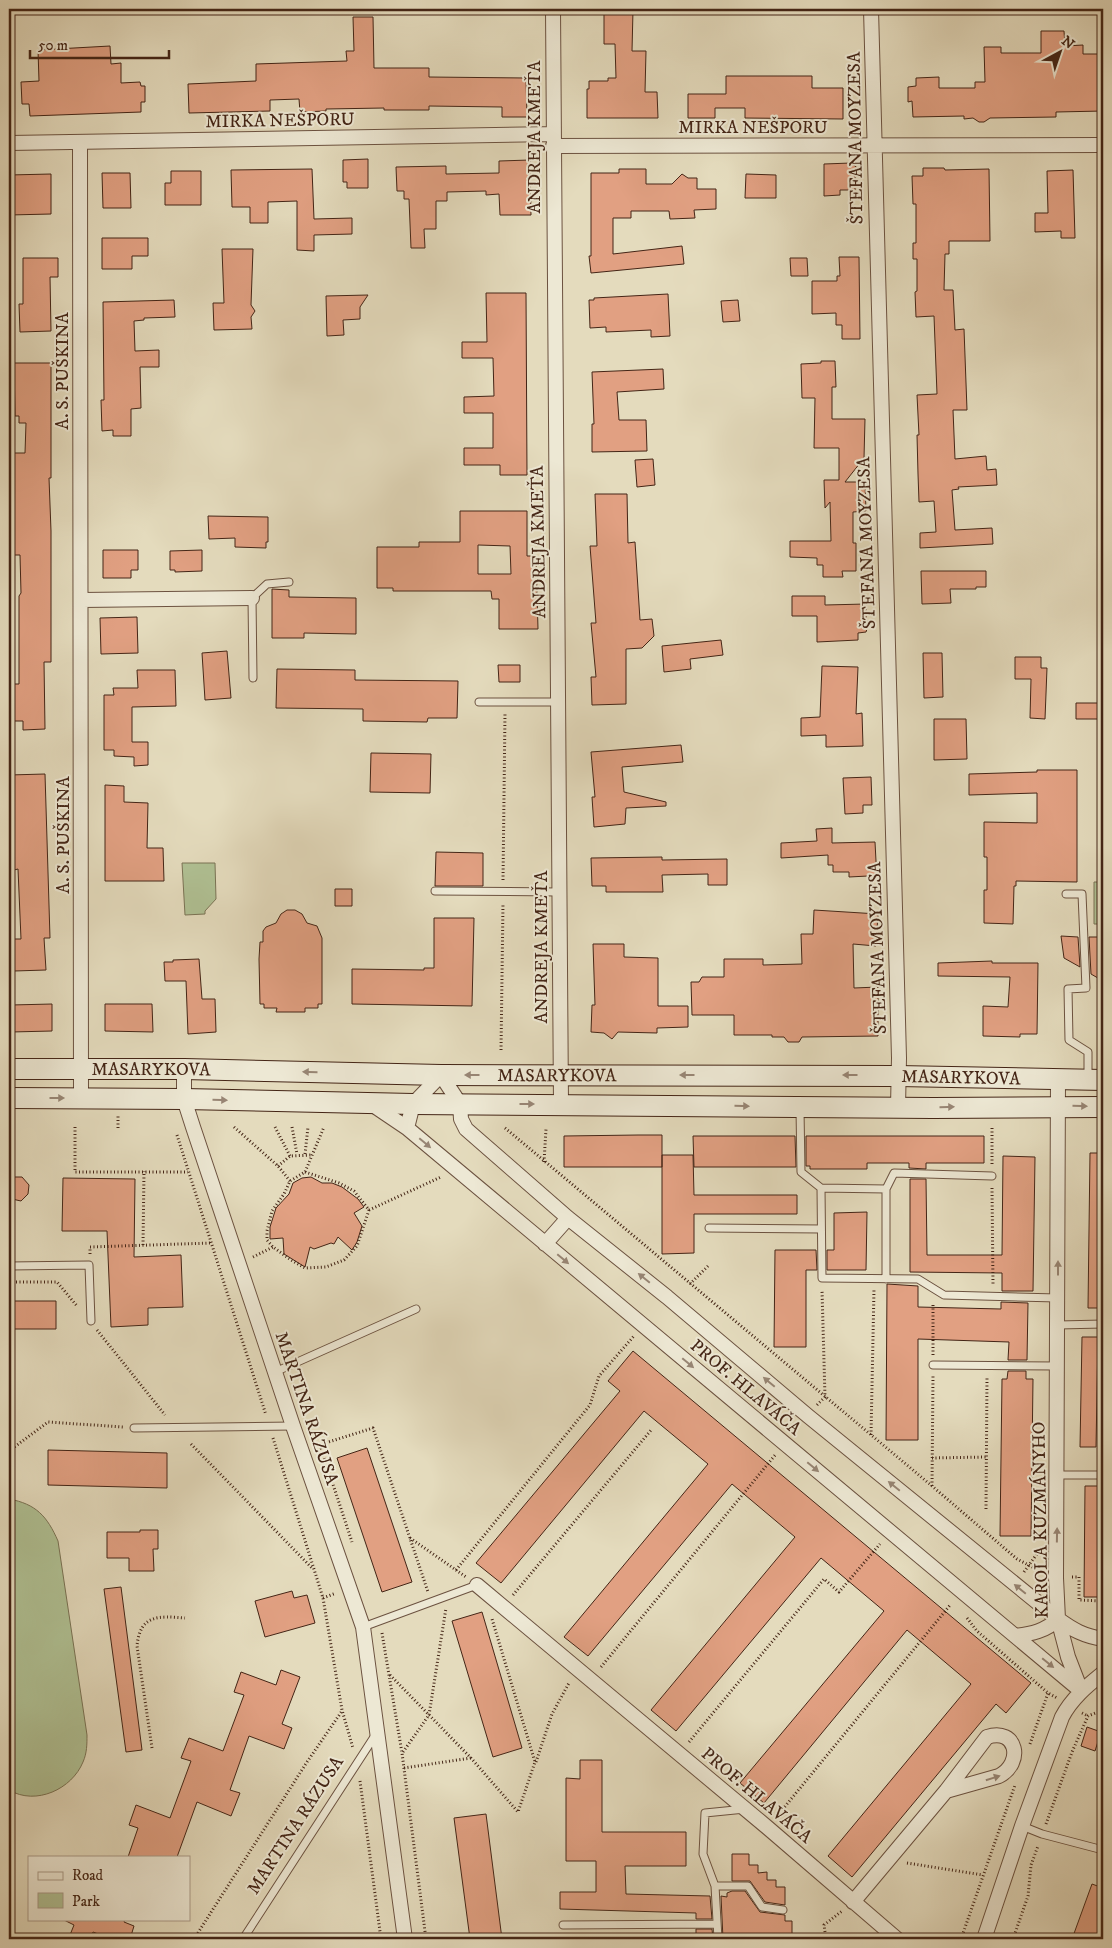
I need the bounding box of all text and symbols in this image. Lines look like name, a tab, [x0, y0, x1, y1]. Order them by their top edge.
scale bar	[30, 28, 169, 60]
north arrow	[1034, 28, 1084, 78]
text: N	[1058, 32, 1078, 54]
text: 50 m	[38, 36, 68, 55]
street label: ŠTEFANA MOYZESA	[842, 51, 869, 225]
street label: ANDREJA KMEŤA	[523, 60, 546, 213]
street label: MIRKA NEŠPORU	[205, 108, 355, 133]
street label: MIRKA NEŠPORU	[678, 116, 828, 139]
street label: A. S. PUŠKINA	[51, 312, 74, 430]
street label: ŠTEFANA MOYZESA	[852, 456, 881, 630]
street label: ANDREJA KMEŤA	[526, 465, 551, 619]
street label: A. S. PUŠKINA	[52, 776, 75, 894]
street label: ŠTEFANA MOYZESA	[863, 861, 892, 1035]
street label: ANDREJA KMEŤA	[530, 870, 553, 1023]
street label: MASARYKOVA	[91, 1059, 211, 1082]
street label: MASARYKOVA	[497, 1065, 617, 1087]
street label: MASARYKOVA	[901, 1066, 1021, 1090]
one-way arrow	[301, 1068, 317, 1076]
one-way arrow	[464, 1071, 480, 1079]
one-way arrow	[679, 1071, 695, 1079]
one-way arrow	[841, 1071, 857, 1079]
one-way arrow	[50, 1094, 66, 1102]
one-way arrow	[212, 1096, 228, 1104]
one-way arrow	[519, 1100, 535, 1108]
one-way arrow	[734, 1102, 750, 1110]
one-way arrow	[939, 1103, 955, 1111]
one-way arrow	[1073, 1103, 1089, 1111]
one-way arrow	[418, 1138, 431, 1149]
one-way arrow	[557, 1253, 569, 1264]
one-way arrow	[1054, 1259, 1062, 1275]
one-way arrow	[638, 1273, 651, 1284]
street label: MARTINA RÁZUSA	[270, 1329, 344, 1488]
street label: PROF. HLAVÁČA	[685, 1334, 806, 1441]
one-way arrow	[681, 1358, 694, 1369]
one-way arrow	[762, 1377, 775, 1388]
street label: KAROLA KUZMÁNYHO	[1027, 1421, 1054, 1619]
one-way arrow	[806, 1461, 819, 1472]
one-way arrow	[888, 1480, 901, 1491]
one-way arrow	[1053, 1527, 1061, 1543]
one-way arrow	[1014, 1583, 1027, 1594]
one-way arrow	[1042, 1658, 1055, 1669]
street label: PROF. HLAVÁČA	[696, 1742, 817, 1849]
street label: MARTINA RÁZUSA	[242, 1751, 349, 1899]
one-way arrow	[985, 1773, 1000, 1781]
legend	[28, 1856, 190, 1920]
text: Road	[72, 1866, 104, 1885]
text: Park	[72, 1892, 101, 1911]

